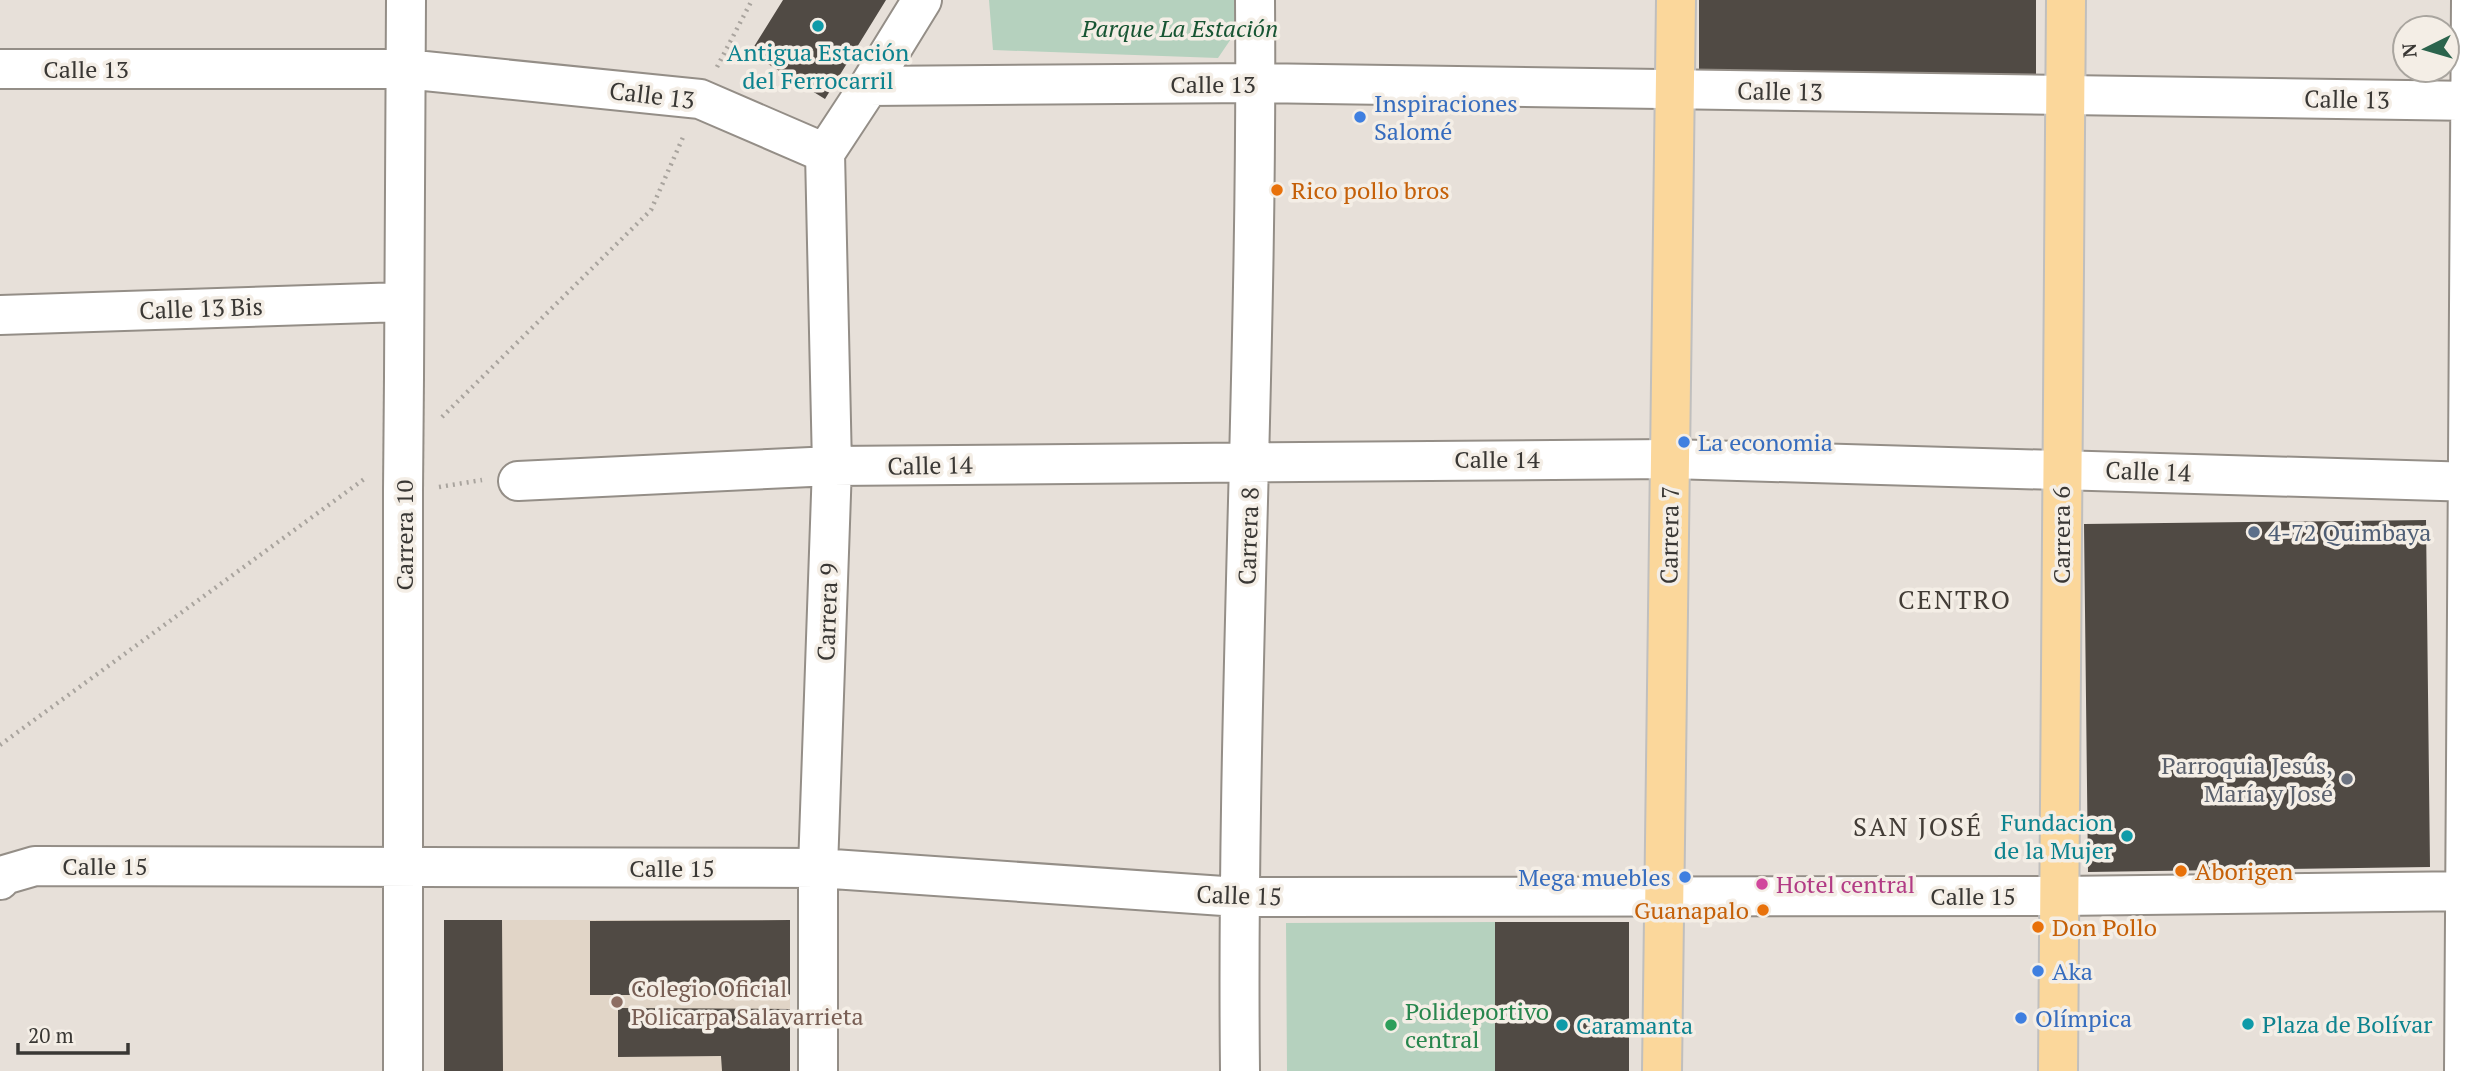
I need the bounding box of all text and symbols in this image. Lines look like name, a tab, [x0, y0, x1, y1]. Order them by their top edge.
park label: Parque La Estación	[1081, 12, 1278, 44]
north arrow	[2391, 14, 2461, 84]
marker: Antigua Estación del Ferrocarril	[810, 18, 826, 34]
place label: Antigua Estación del Ferrocarril	[727, 36, 909, 96]
text: N	[2395, 42, 2422, 59]
street label: Calle 13	[43, 53, 129, 85]
street label: Calle 13	[1170, 68, 1256, 100]
street label: Calle 13	[608, 74, 696, 116]
street label: Calle 13	[1737, 74, 1823, 108]
street label: Calle 13	[2304, 82, 2390, 116]
place label: Inspiraciones Salomé	[1374, 87, 1518, 147]
marker: Inspiraciones Salomé	[1352, 109, 1368, 125]
place label: Rico pollo bros	[1291, 174, 1450, 206]
marker: Rico pollo bros	[1269, 182, 1285, 198]
street label: Calle 13 Bis	[139, 290, 263, 326]
place label: La economia	[1698, 426, 1833, 458]
marker: La economia	[1676, 434, 1692, 450]
street label: Calle 14	[1454, 443, 1540, 475]
street label: Calle 14	[887, 448, 973, 482]
street label: Calle 14	[2105, 454, 2191, 488]
street label: Carrera 10	[388, 480, 420, 590]
street label: Carrera 8	[1230, 486, 1266, 586]
street label: Carrera 7	[1652, 486, 1686, 584]
street label: Carrera 6	[2045, 486, 2077, 584]
place label: 4-72 Quimbaya	[2268, 516, 2431, 548]
marker: 4-72 Quimbaya	[2246, 524, 2262, 540]
street label: Carrera 9	[809, 562, 845, 662]
district label: CENTRO	[1898, 582, 2012, 616]
place label: Parroquia Jesús, María y José	[2161, 749, 2333, 809]
marker: Parroquia Jesús, María y José	[2339, 771, 2355, 787]
place label: Fundacion de la Mujer	[1994, 806, 2114, 866]
district label: SAN JOSÉ	[1853, 809, 1983, 843]
marker: Fundacion de la Mujer	[2119, 828, 2135, 844]
street label: Calle 15	[62, 850, 148, 882]
street label: Calle 15	[629, 852, 715, 884]
place label: Aborigen	[2195, 855, 2293, 887]
place label: Mega muebles	[1518, 861, 1671, 893]
marker: Aborigen	[2173, 863, 2189, 879]
place label: Hotel central	[1776, 868, 1915, 900]
marker: Mega muebles	[1677, 869, 1693, 885]
marker: Hotel central	[1754, 876, 1770, 892]
street label: Calle 15	[1196, 878, 1282, 912]
street label: Calle 15	[1930, 880, 2016, 912]
place label: Guanapalo	[1634, 894, 1749, 926]
marker: Guanapalo	[1755, 902, 1771, 918]
place label: Don Pollo	[2052, 911, 2157, 943]
marker: Don Pollo	[2030, 919, 2046, 935]
place label: Aka	[2052, 955, 2093, 987]
marker: Aka	[2030, 963, 2046, 979]
place label: Colegio Oficial Policarpa Salavarrieta	[631, 972, 864, 1032]
marker: Colegio Oficial Policarpa Salavarrieta	[609, 994, 625, 1010]
place label: Polideportivo central	[1405, 995, 1549, 1055]
place label: Olímpica	[2035, 1002, 2132, 1034]
place label: Plaza de Bolívar	[2262, 1008, 2433, 1040]
place label: Caramanta	[1576, 1009, 1693, 1041]
marker: Olímpica	[2013, 1010, 2029, 1026]
scale bar	[18, 1012, 128, 1056]
marker: Plaza de Bolívar	[2240, 1016, 2256, 1032]
marker: Polideportivo central	[1383, 1017, 1399, 1033]
marker: Caramanta	[1554, 1017, 1570, 1033]
text: 20 m	[28, 1021, 74, 1049]

